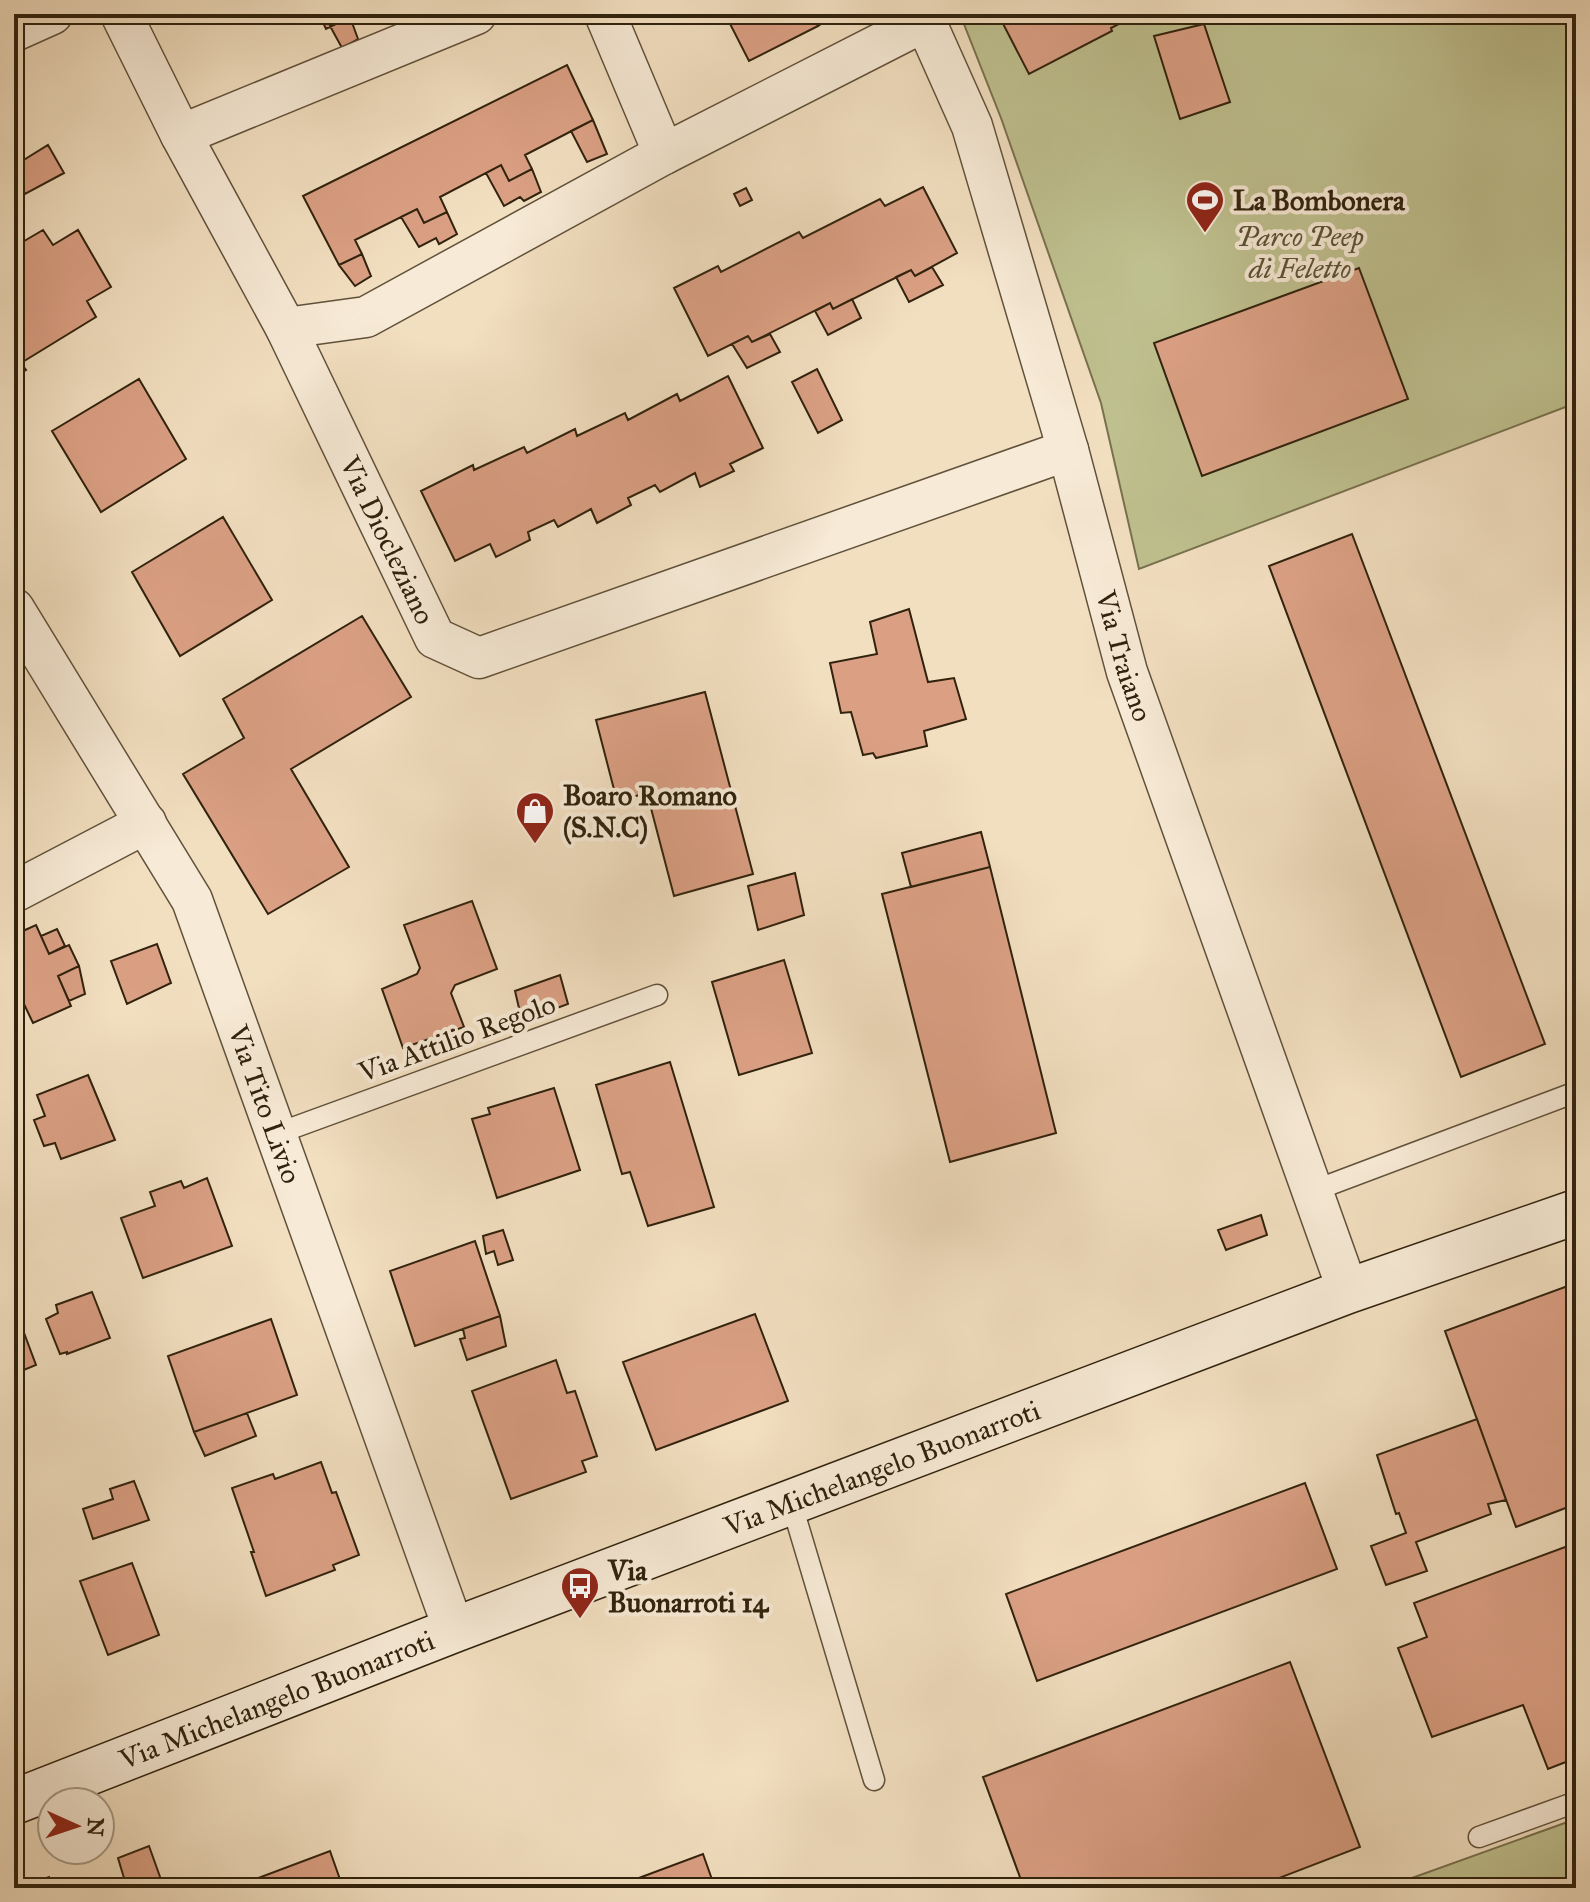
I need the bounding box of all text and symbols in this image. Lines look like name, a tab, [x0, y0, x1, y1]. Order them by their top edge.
sports icon: La Bombonera	[1184, 179, 1226, 234]
place label: La Bombonera	[1233, 183, 1406, 218]
park label: Parco Peep di Feletto	[1236, 219, 1364, 286]
street label: Via Diocleziano	[332, 450, 443, 630]
street label: Via Traiano	[1088, 586, 1161, 726]
place label: Boaro Romano (S.N.C)	[563, 778, 737, 845]
shop icon: Boaro Romano (S.N.C)	[514, 790, 556, 845]
street label: Via Attilio Regolo	[353, 986, 560, 1090]
street label: Via Tito Livio	[220, 1019, 310, 1188]
street label: Via Michelangelo Buonarroti	[718, 1392, 1045, 1544]
place label: Via Buonarroti 14	[607, 1553, 770, 1620]
bus stop icon: Via Buonarroti 14	[559, 1565, 601, 1620]
street label: Via Michelangelo Buonarroti	[113, 1622, 439, 1777]
north arrow	[36, 1786, 116, 1866]
text: N	[81, 1817, 109, 1837]

